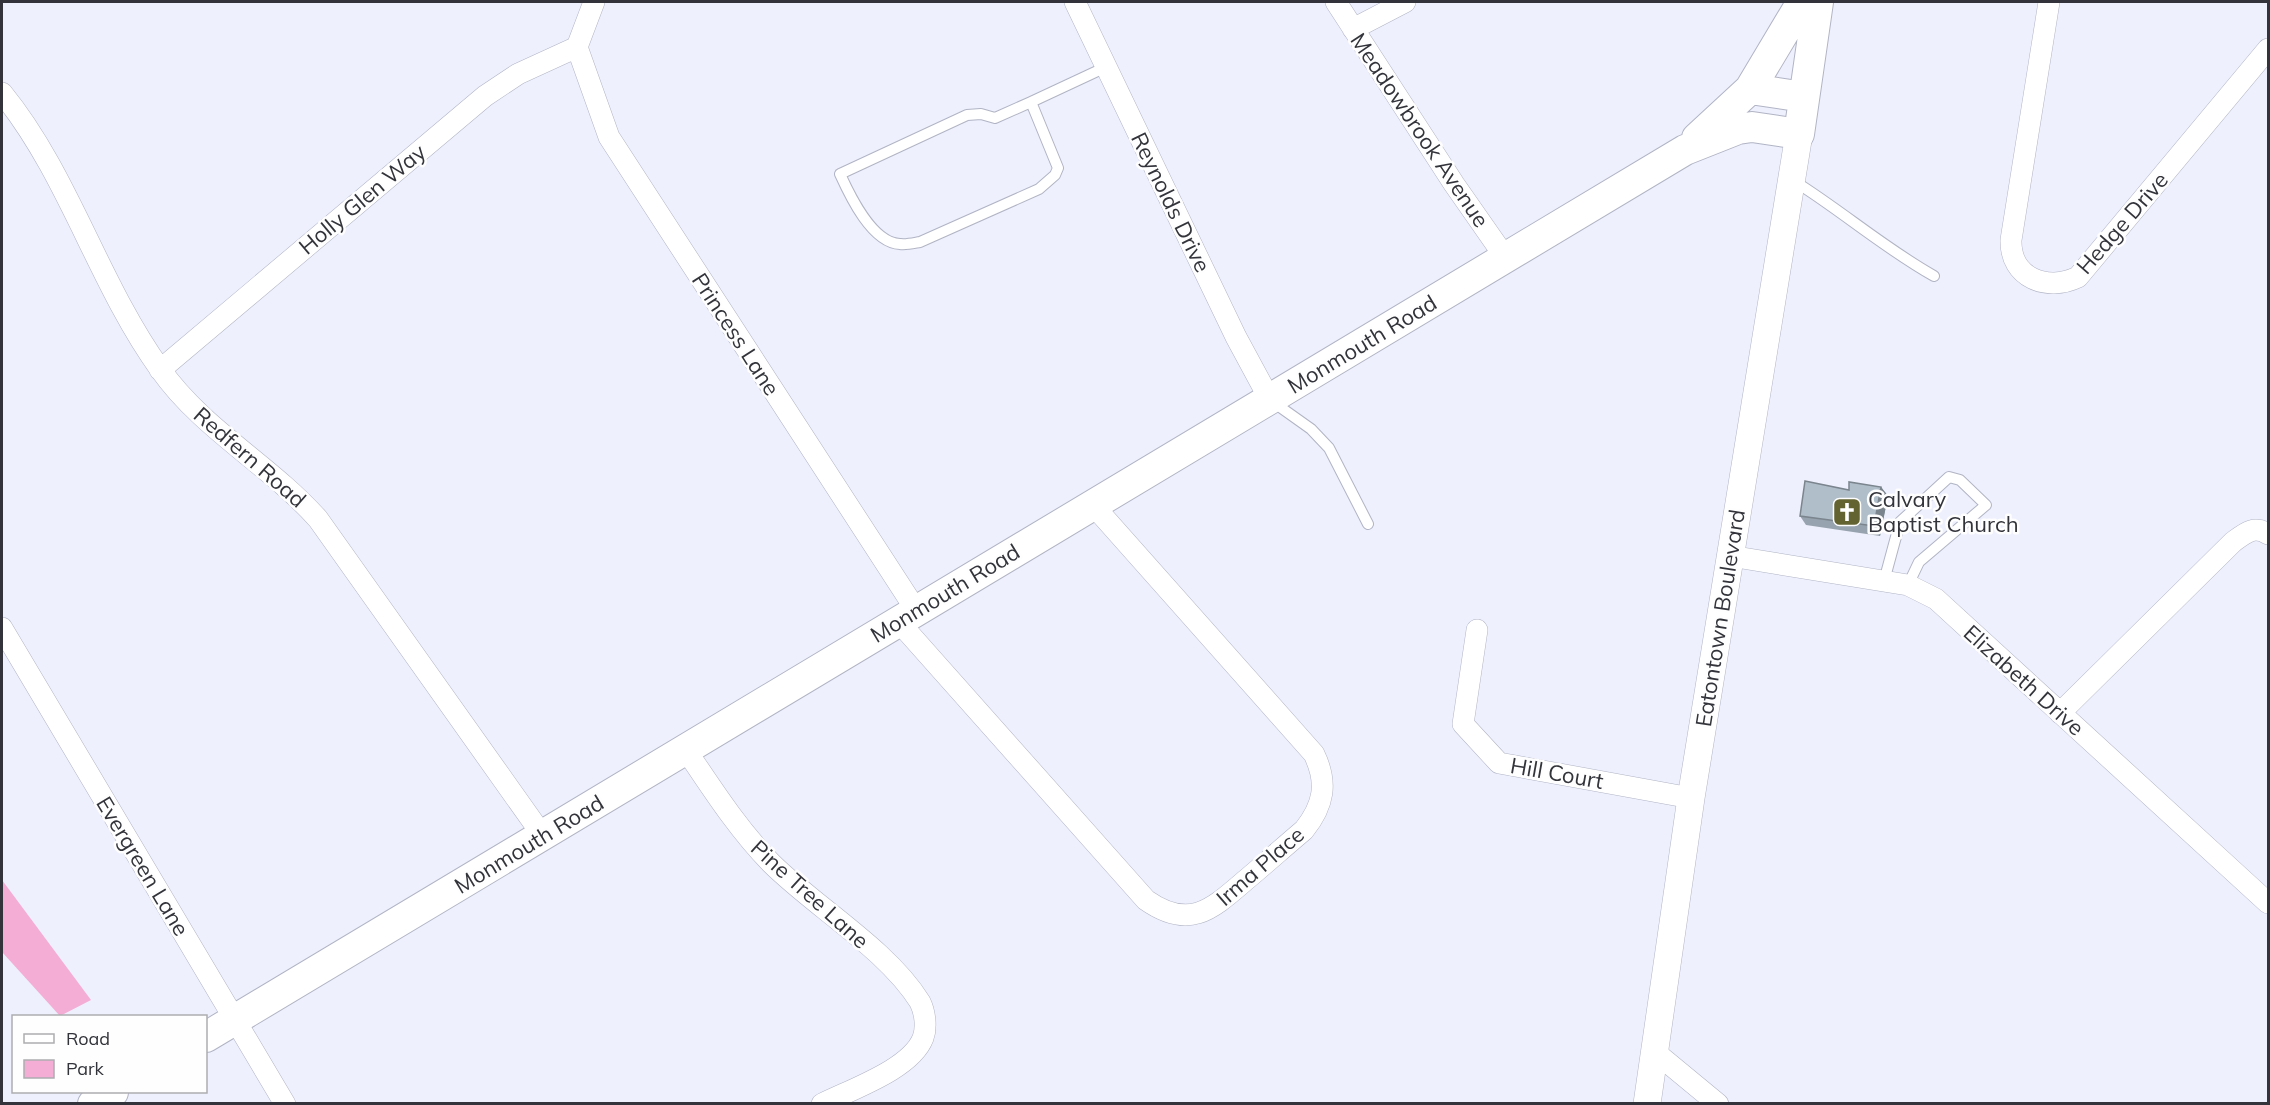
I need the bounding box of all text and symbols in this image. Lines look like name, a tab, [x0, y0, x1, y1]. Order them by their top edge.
street label: Meadowbrook Avenue	[1344, 27, 1496, 233]
street label: Reynolds Drive	[1125, 127, 1217, 277]
street label: Holly Glen Way	[293, 138, 431, 260]
street label: Hedge Drive	[2070, 166, 2174, 280]
street label: Princess Lane	[686, 267, 786, 401]
street label: Monmouth Road	[1282, 288, 1442, 400]
street label: Redfern Road	[188, 401, 312, 513]
place label: Calvary Baptist Church	[1868, 485, 2019, 538]
church icon: Calvary Baptist Church	[1831, 496, 1863, 528]
street label: Eatontown Boulevard	[1689, 507, 1751, 729]
street label: Monmouth Road	[865, 537, 1025, 649]
street label: Elizabeth Drive	[1958, 619, 2090, 741]
street label: Hill Court	[1508, 751, 1606, 795]
street label: Monmouth Road	[449, 788, 609, 900]
street label: Evergreen Lane	[90, 791, 196, 941]
street label: Irma Place	[1210, 820, 1310, 912]
street label: Pine Tree Lane	[745, 834, 875, 954]
legend	[12, 1015, 207, 1093]
text: Road	[66, 1027, 110, 1050]
text: Park	[66, 1057, 105, 1080]

